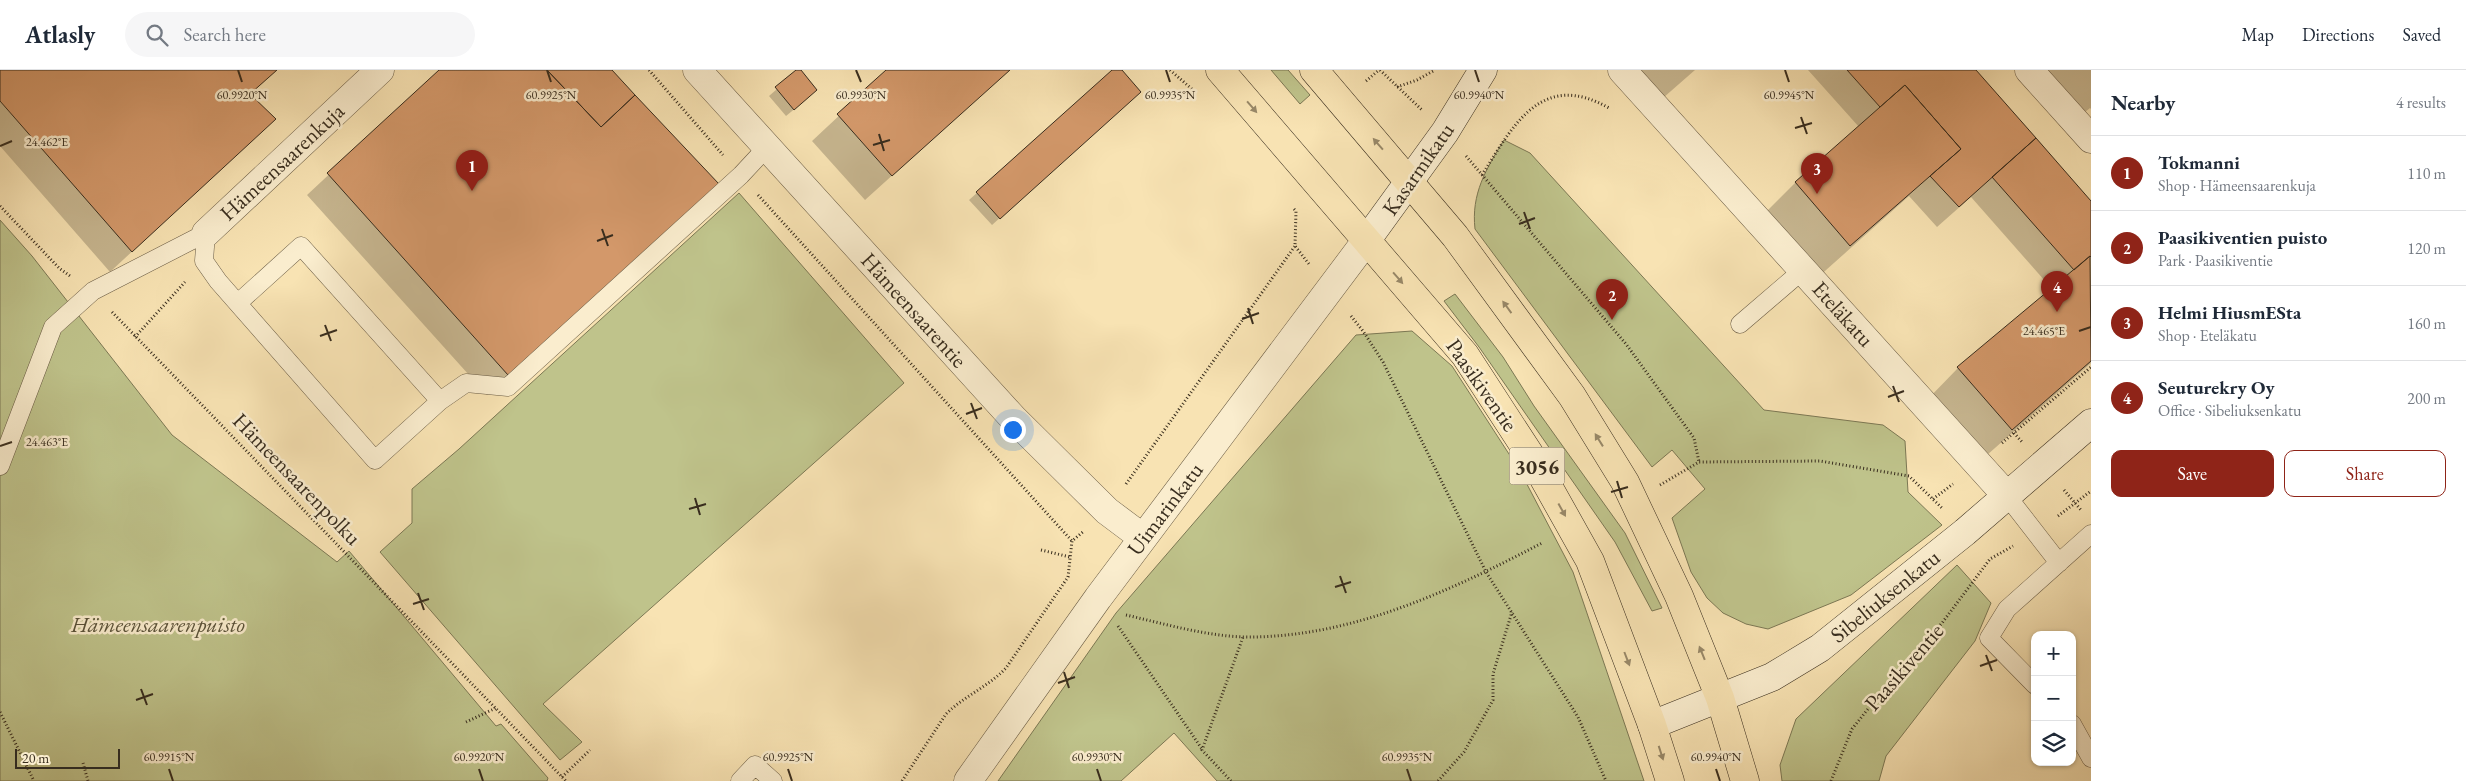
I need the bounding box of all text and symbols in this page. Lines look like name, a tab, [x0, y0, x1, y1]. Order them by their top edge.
search box	[125, 12, 475, 57]
text: Atlasly	[25, 19, 95, 50]
icon: search	[143, 21, 171, 49]
text: Search here	[183, 22, 266, 47]
text: Map	[2242, 23, 2274, 46]
text: Directions	[2302, 23, 2374, 46]
text: Saved	[2402, 23, 2441, 46]
text: 60.9920°N	[217, 87, 268, 103]
text: 60.9925°N	[526, 87, 577, 103]
text: 60.9930°N	[836, 87, 887, 103]
text: 60.9935°N	[1145, 87, 1196, 103]
text: 60.9940°N	[1454, 87, 1505, 103]
text: 60.9945°N	[1764, 87, 1815, 103]
text: Nearby	[2111, 89, 2175, 116]
text: 4 results	[2396, 92, 2446, 113]
street label: Hämeensaarenkuja	[214, 97, 351, 227]
one-way arrow	[1246, 101, 1257, 113]
street label: Kasarmikatu	[1375, 116, 1461, 221]
text: 24.462°E	[26, 134, 68, 150]
one-way arrow	[1373, 138, 1384, 151]
pin: 1	[456, 150, 488, 191]
text: Tokmanni	[2158, 150, 2240, 175]
pin: 3	[1801, 153, 1833, 194]
text: 1	[2123, 163, 2131, 184]
text: 110 m	[2407, 163, 2446, 184]
text: Shop · Hämeensaarenkuja	[2158, 175, 2316, 196]
text: Paasikiventien puisto	[2158, 225, 2327, 250]
text: 2	[2123, 238, 2131, 259]
text: 120 m	[2407, 238, 2446, 259]
street label: Hämeensaarentie	[855, 246, 974, 374]
text: Park · Paasikiventie	[2158, 250, 2273, 271]
one-way arrow	[1393, 271, 1404, 284]
pin: 4	[2041, 271, 2073, 312]
street label: Eteläkatu	[1806, 275, 1881, 353]
pin: 2	[1596, 279, 1628, 320]
one-way arrow	[1502, 300, 1512, 314]
text: Helmi HiusmESta	[2158, 300, 2301, 325]
text: 3	[2123, 313, 2131, 334]
text: 160 m	[2407, 313, 2446, 334]
text: 24.465°E	[2023, 323, 2065, 339]
text: Shop · Eteläkatu	[2158, 325, 2257, 346]
street label: Paasikiventie	[1439, 333, 1525, 437]
text: Seuturekry Oy	[2158, 375, 2275, 400]
text: 4	[2123, 388, 2131, 409]
text: 200 m	[2407, 388, 2446, 409]
text: Office · Sibeliuksenkatu	[2158, 400, 2301, 421]
street label: Hämeensaarenpolku	[226, 406, 368, 552]
your location	[1000, 417, 1026, 443]
text: 24.463°E	[26, 434, 68, 450]
one-way arrow	[1595, 434, 1604, 447]
road number: 3056	[1510, 448, 1564, 484]
button: Save	[2111, 450, 2274, 497]
button: Share	[2284, 450, 2446, 497]
street label: Uimarinkatu	[1120, 456, 1210, 561]
one-way arrow	[1557, 504, 1566, 517]
street label: Sibeliuksenkatu	[1824, 543, 1946, 649]
park label: Hämeensaarenpuisto	[70, 610, 245, 639]
street label: Paasikiventie	[1858, 617, 1950, 717]
map controls	[2031, 631, 2076, 766]
button: +	[2031, 631, 2076, 676]
one-way arrow	[1698, 645, 1706, 660]
one-way arrow	[1624, 651, 1631, 666]
button: −	[2031, 676, 2076, 721]
button: layers	[2031, 721, 2076, 766]
scale bar	[15, 746, 120, 769]
one-way arrow	[1658, 746, 1666, 761]
text: 20 m	[22, 749, 49, 767]
text: 60.9915°N	[144, 749, 195, 765]
text: 60.9920°N	[454, 749, 505, 765]
text: 60.9925°N	[763, 749, 814, 765]
text: 60.9930°N	[1072, 749, 1123, 765]
text: 60.9935°N	[1382, 749, 1433, 765]
text: 60.9940°N	[1691, 749, 1742, 765]

